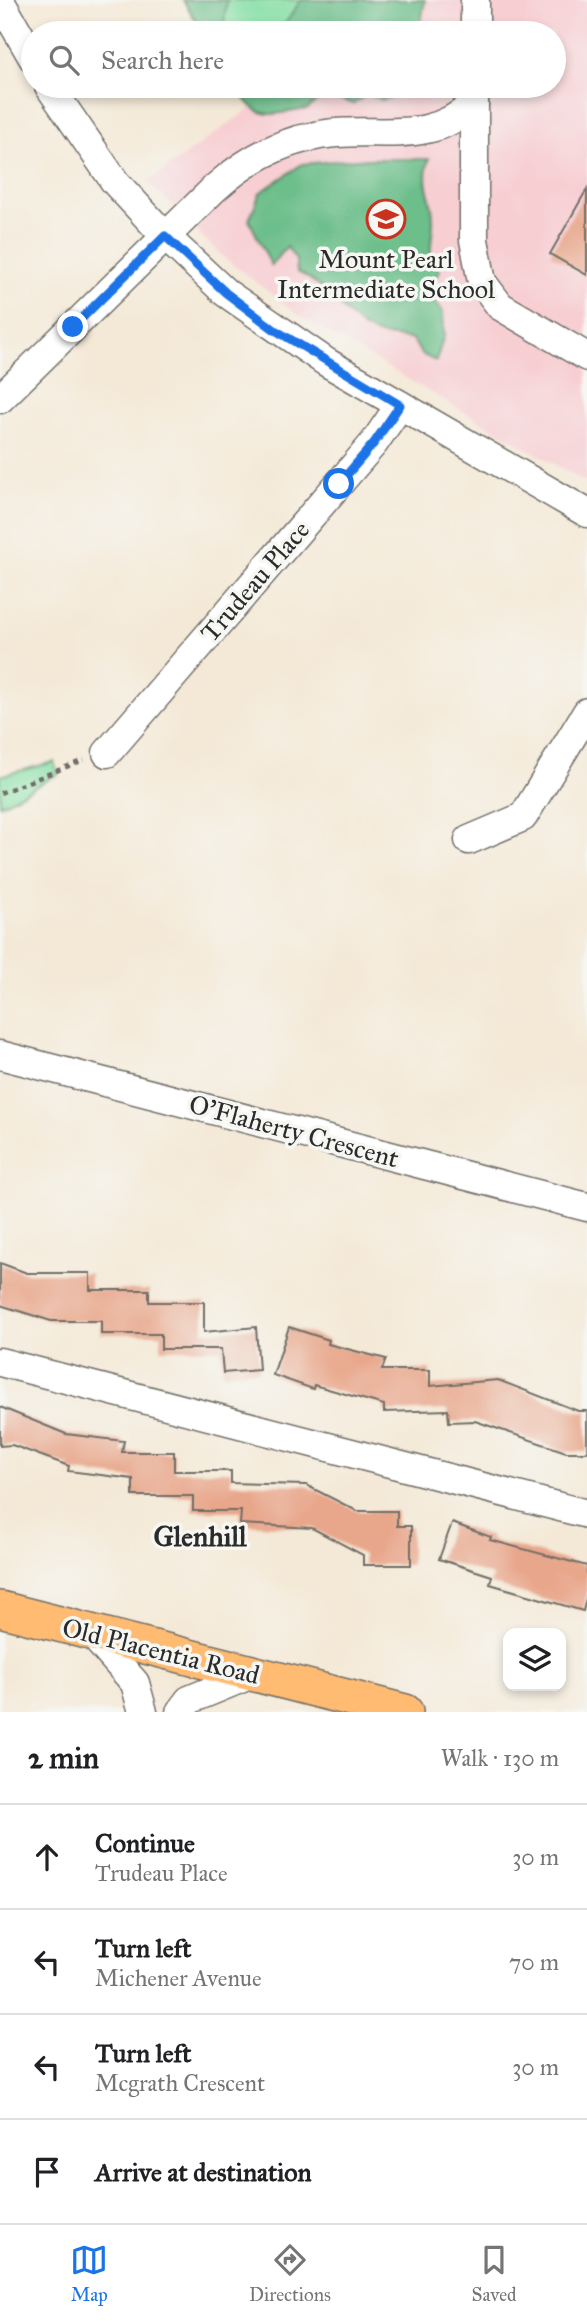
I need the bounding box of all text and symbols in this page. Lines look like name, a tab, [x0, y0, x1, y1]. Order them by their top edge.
search box	[21, 21, 566, 98]
icon: search	[45, 41, 83, 79]
text: Search here	[101, 44, 224, 76]
school or university icon: Mount Pearl Intermediate School	[365, 198, 407, 240]
place label: Mount Pearl Intermediate School	[277, 243, 495, 305]
route end	[57, 311, 88, 342]
route start	[323, 468, 354, 499]
street label: Trudeau Place	[194, 514, 316, 648]
street label: O'Flaherty Crescent	[186, 1088, 402, 1174]
district label: Glenhill	[153, 1519, 247, 1554]
street label: Old Placentia Road	[59, 1611, 263, 1691]
map controls	[503, 1628, 566, 1691]
button: layers	[503, 1628, 566, 1691]
text: 2 min	[28, 1740, 99, 1776]
text: Walk · 130 m	[441, 1744, 559, 1772]
text: Continue	[95, 1827, 195, 1859]
icon: ahead	[28, 1838, 66, 1876]
text: 30 m	[512, 1843, 559, 1871]
text: Trudeau Place	[95, 1859, 228, 1887]
text: Turn left	[95, 1932, 191, 1964]
icon: left	[28, 1943, 66, 1981]
text: 70 m	[509, 1948, 559, 1976]
text: Michener Avenue	[95, 1964, 262, 1992]
text: Turn left	[95, 2037, 191, 2069]
icon: left	[28, 2048, 66, 2086]
text: 30 m	[512, 2053, 559, 2081]
text: Mcgrath Crescent	[95, 2069, 265, 2097]
icon: arrive	[28, 2153, 66, 2191]
text: Arrive at destination	[95, 2156, 312, 2188]
tab: Map	[70, 2241, 108, 2306]
tab: Directions	[249, 2241, 331, 2306]
tab: Saved	[472, 2241, 517, 2306]

